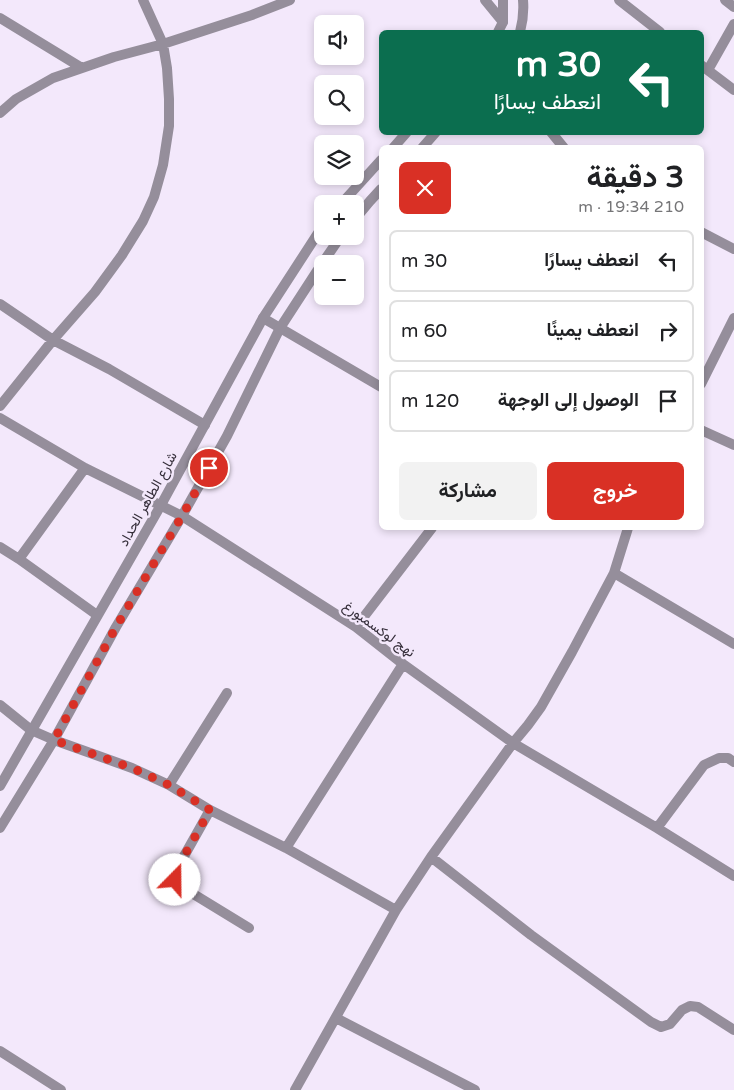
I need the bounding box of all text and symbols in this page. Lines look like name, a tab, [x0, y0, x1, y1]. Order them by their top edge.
map controls	[314, 15, 364, 305]
button: sound	[314, 15, 364, 65]
text: 30 m	[516, 44, 601, 86]
icon: left	[619, 50, 684, 115]
button: search	[314, 75, 364, 125]
text: انعطف يسارًا	[494, 89, 601, 115]
button: layers	[314, 135, 364, 185]
text: 3 دقيقة	[587, 159, 684, 196]
button: close	[399, 162, 451, 214]
button: +	[314, 195, 364, 245]
text: 210 m · 19:34	[578, 197, 684, 217]
icon: left	[654, 247, 682, 275]
text: انعطف يسارًا	[544, 249, 639, 271]
text: 30 m	[401, 250, 447, 272]
button: −	[314, 255, 364, 305]
icon: right	[654, 317, 682, 345]
text: انعطف يمينًا	[546, 319, 639, 341]
text: 60 m	[401, 320, 447, 342]
icon: arrive	[654, 387, 682, 415]
text: الوصول إلى الوجهة	[498, 389, 639, 411]
text: 120 m	[401, 390, 459, 412]
pin	[188, 447, 230, 489]
street label: شارع الطاهر الحداد	[115, 449, 183, 550]
icon: arrive	[195, 454, 223, 482]
button: مشاركة	[399, 462, 537, 520]
button: خروج	[547, 462, 684, 520]
street label: نهج لوكسمبورغ	[338, 597, 418, 663]
position arrow	[148, 853, 200, 905]

